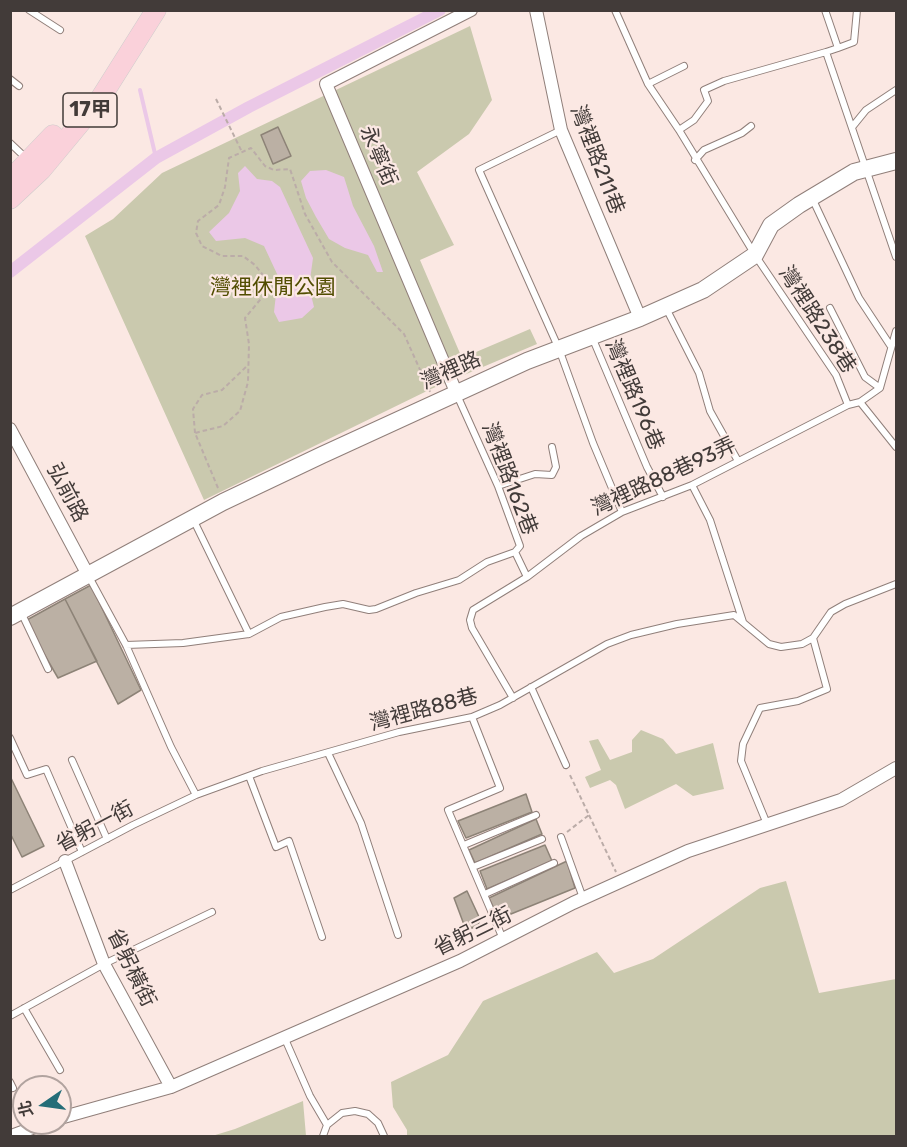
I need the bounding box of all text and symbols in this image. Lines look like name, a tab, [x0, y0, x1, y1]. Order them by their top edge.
road number: 17甲	[63, 93, 117, 127]
street label: 灣裡路211巷	[565, 102, 629, 218]
street label: 永寧街	[354, 122, 402, 190]
street label: 灣裡路238巷	[773, 262, 861, 378]
park label: 灣裡休閒公園	[210, 275, 336, 301]
street label: 灣裡路196巷	[599, 336, 669, 454]
street label: 灣裡路	[417, 347, 485, 395]
street label: 灣裡路162巷	[476, 419, 542, 539]
street label: 灣裡路88巷93弄	[588, 433, 740, 521]
street label: 弘前路	[41, 459, 93, 527]
street label: 灣裡路88巷	[367, 684, 481, 736]
street label: 省躬一街	[52, 796, 138, 858]
street label: 省躬三街	[430, 902, 516, 962]
street label: 省躬橫街	[101, 925, 161, 1011]
north arrow	[12, 1075, 72, 1135]
text: 北	[15, 1099, 37, 1119]

